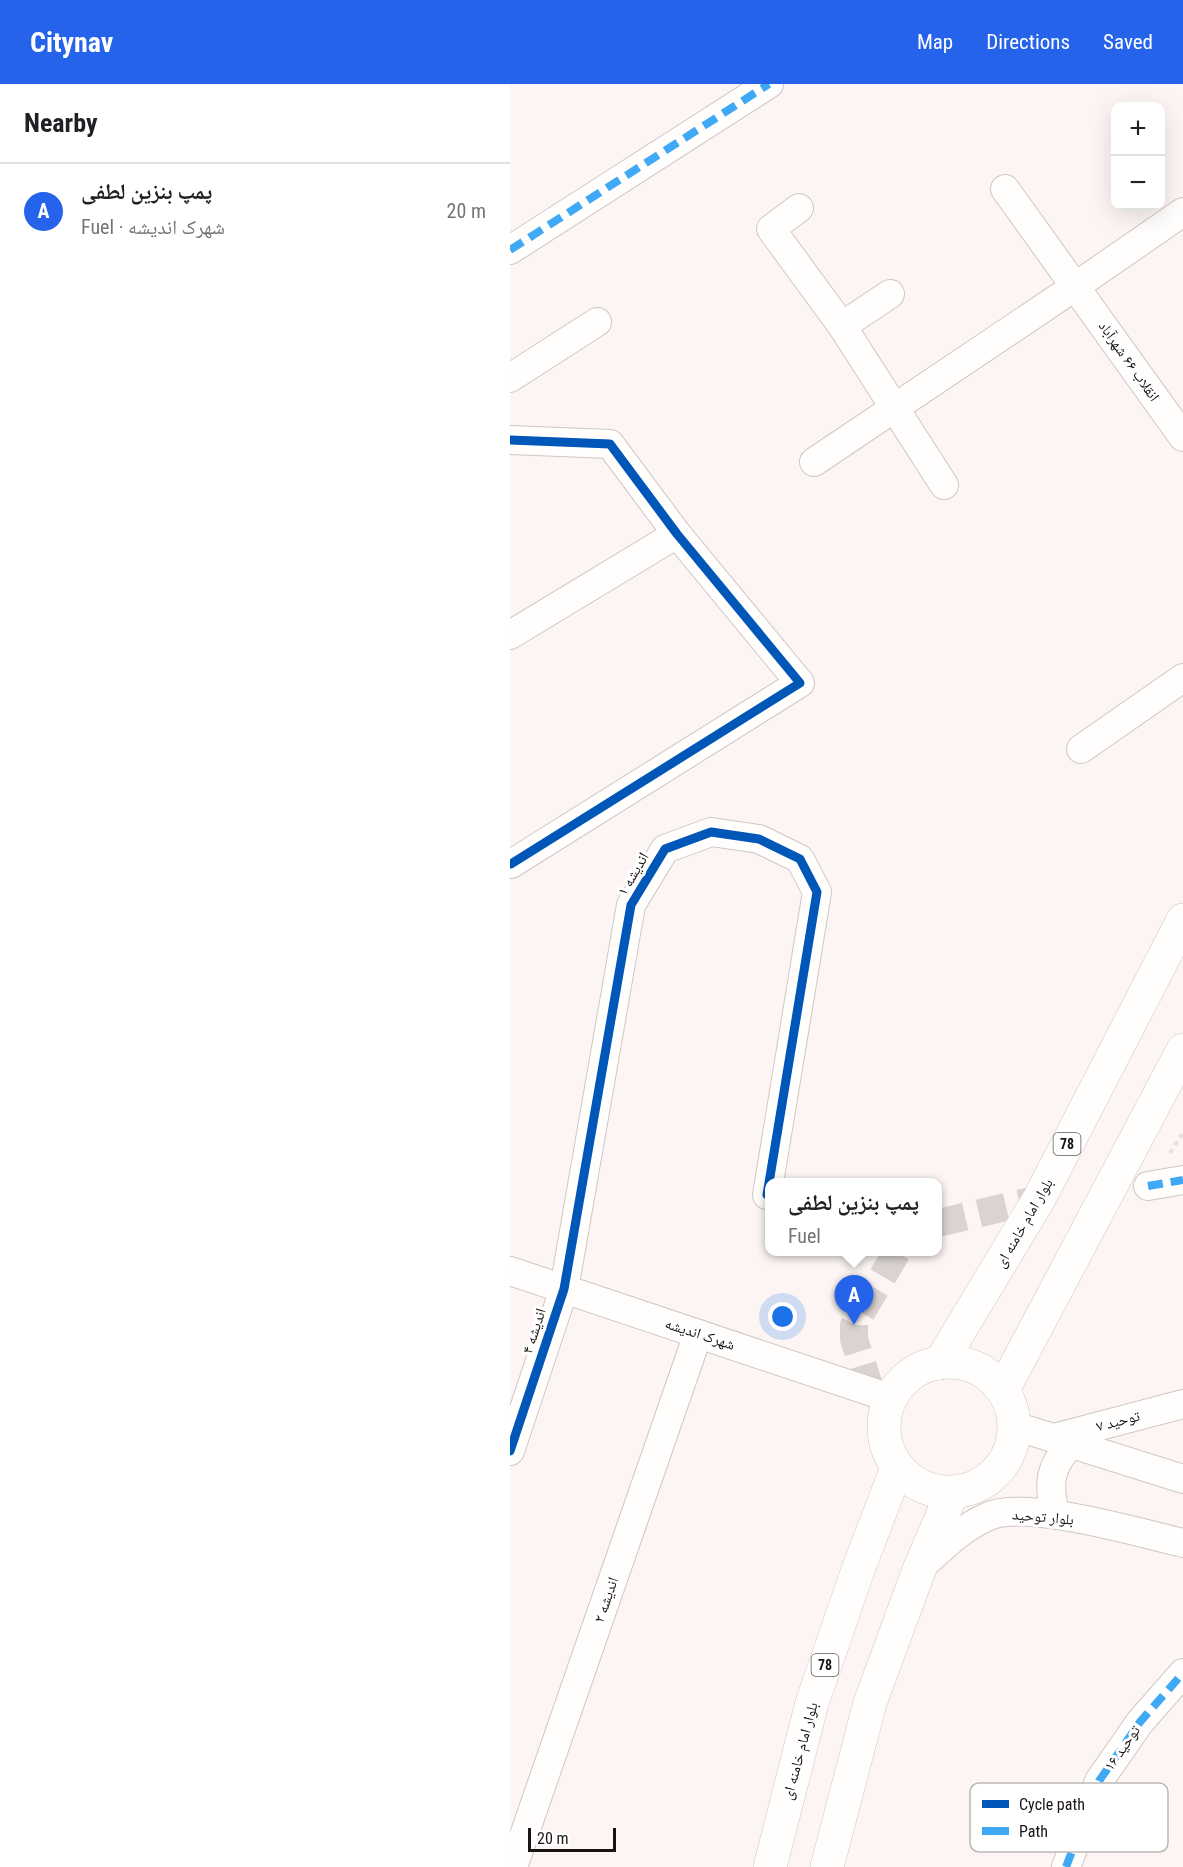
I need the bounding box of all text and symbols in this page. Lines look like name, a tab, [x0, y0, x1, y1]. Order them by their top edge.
text: Citynav	[30, 26, 113, 59]
text: Map	[917, 30, 953, 54]
text: Directions	[986, 30, 1070, 54]
text: Saved	[1103, 30, 1153, 54]
map controls	[1111, 102, 1165, 210]
button: +	[1111, 102, 1165, 156]
text: Nearby	[24, 108, 98, 138]
button: −	[1111, 156, 1165, 210]
text: پمپ بنزین لطفی	[81, 179, 212, 204]
text: A	[38, 199, 49, 223]
text: 20 m	[447, 199, 486, 223]
text: Fuel · شهرک اندیشه	[81, 215, 225, 239]
street label: انقلاب ۶۶ شهرآباد	[1095, 317, 1163, 405]
street label: اندیشه ۱	[613, 849, 653, 899]
road number: 78	[1054, 1133, 1080, 1155]
street label: بلوار امام خامنه ای	[991, 1175, 1058, 1271]
popup	[765, 1178, 942, 1256]
text: پمپ بنزین لطفی	[788, 1190, 919, 1215]
text: Fuel	[788, 1224, 821, 1248]
pin: A	[834, 1276, 874, 1325]
your location	[768, 1302, 797, 1331]
street label: اندیشه ۴	[518, 1306, 550, 1356]
street label: شهرک اندیشه	[663, 1314, 737, 1354]
street label: توحید ۷	[1094, 1406, 1142, 1435]
street label: بلوار توحید	[1011, 1505, 1075, 1529]
street label: اندیشه ۲	[590, 1575, 622, 1625]
road number: 78	[812, 1654, 838, 1676]
street label: بلوار امام خامنه ای	[778, 1700, 823, 1802]
street label: توحید ۱۶	[1100, 1721, 1144, 1774]
legend	[970, 1783, 1168, 1852]
text: Cycle path	[1019, 1795, 1085, 1814]
text: Path	[1019, 1822, 1048, 1841]
scale bar	[528, 1825, 616, 1852]
text: 20 m	[537, 1829, 569, 1848]

